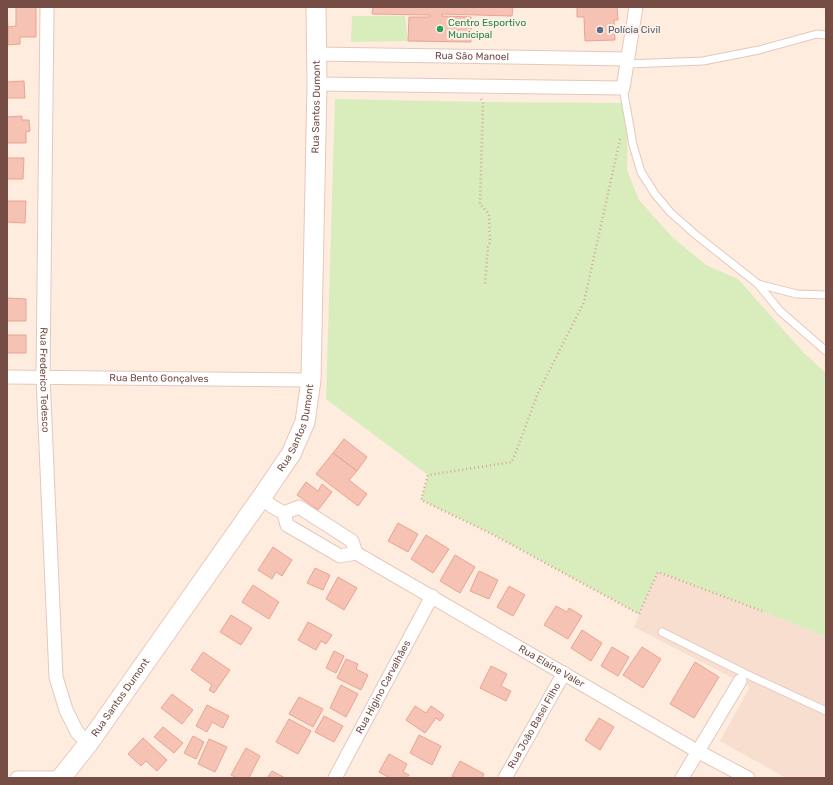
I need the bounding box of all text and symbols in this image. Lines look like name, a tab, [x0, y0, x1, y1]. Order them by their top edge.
place label: Centro Esportivo Municipal	[448, 17, 526, 41]
marker: Centro Esportivo Municipal	[435, 24, 445, 34]
place label: Polícia Civil	[608, 24, 660, 36]
marker: Polícia Civil	[595, 25, 605, 35]
street label: Rua São Manoel	[435, 50, 509, 63]
street label: Rua Santos Dumont	[310, 60, 323, 153]
street label: Rua Frederico Tedesco	[37, 327, 51, 433]
street label: Rua Bento Gonçalves	[109, 372, 209, 385]
street label: Rua Santos Dumont	[275, 383, 316, 474]
street label: Rua Higino Carvalhães	[354, 638, 413, 736]
street label: Rua Elaine Valer	[516, 643, 587, 690]
street label: Rua Santos Dumont	[89, 656, 152, 739]
street label: Rua João Basei Filho	[505, 680, 563, 771]

